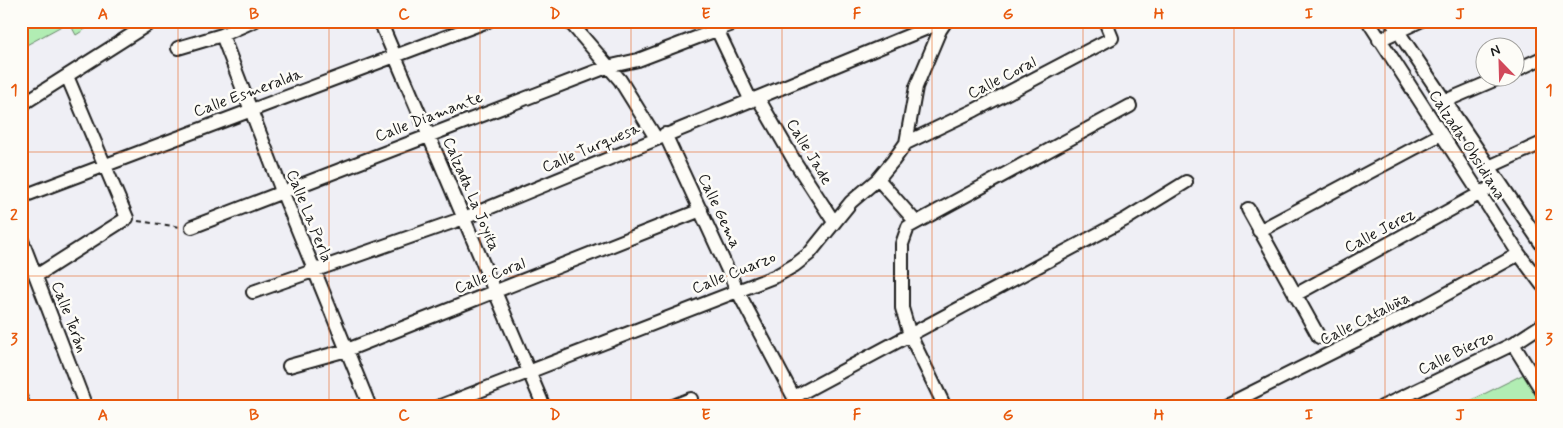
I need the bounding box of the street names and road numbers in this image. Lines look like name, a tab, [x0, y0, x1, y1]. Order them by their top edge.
street label: Calle Coral	[964, 52, 1040, 104]
street label: Calle Esmeralda	[191, 63, 306, 122]
street label: Calzada Obsidiana	[1424, 86, 1510, 204]
street label: Calle Diamante	[372, 87, 486, 147]
street label: Calle Jade	[781, 115, 837, 189]
street label: Calle Turquesa	[539, 118, 644, 178]
street label: Calzada La Joyita	[438, 134, 504, 254]
street label: Calle La Perla	[281, 167, 337, 266]
street label: Calle Gema	[693, 170, 745, 252]
street label: Calle Jerez	[1341, 204, 1419, 258]
street label: Calle Cuarzo	[689, 247, 779, 299]
street label: Calle Coral	[452, 253, 528, 299]
street label: Calle Terán	[46, 278, 92, 356]
street label: Calle Cataluña	[1316, 287, 1414, 351]
street label: Calle Bierzo	[1415, 326, 1497, 380]

